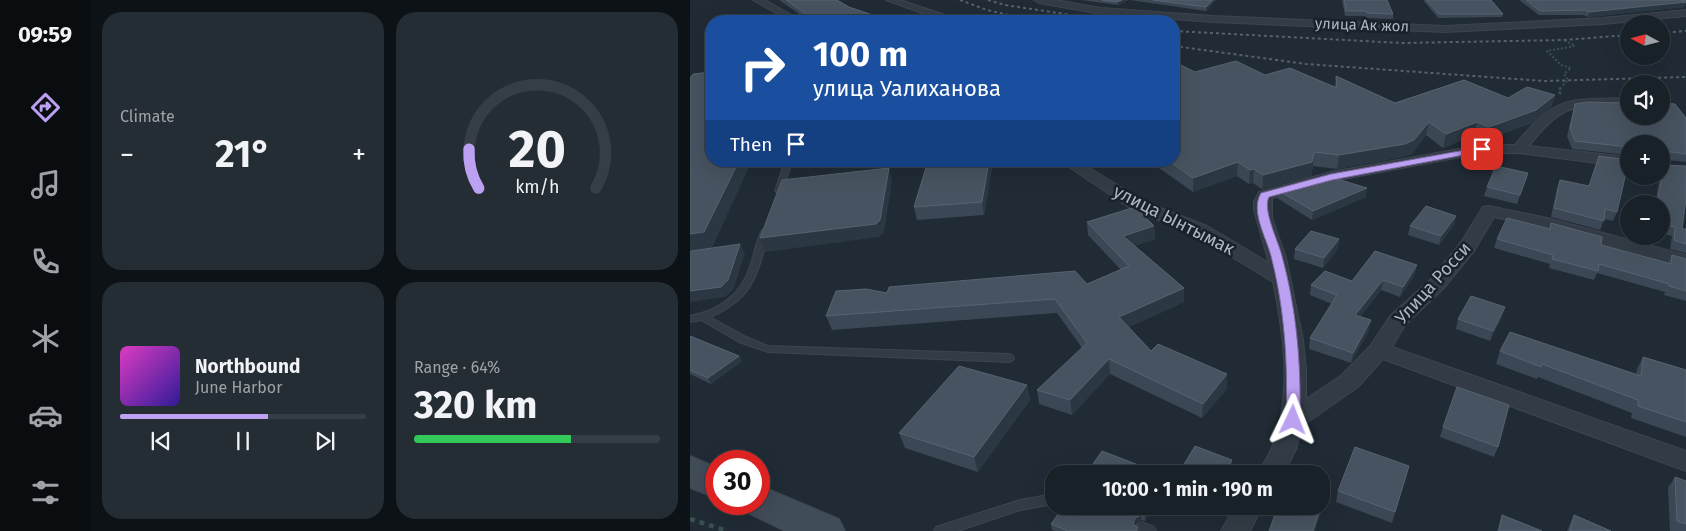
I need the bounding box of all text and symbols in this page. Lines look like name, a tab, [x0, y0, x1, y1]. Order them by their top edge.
street label: улица Ак жол	[1315, 14, 1409, 36]
north arrow	[1620, 15, 1670, 65]
map controls	[1620, 15, 1670, 245]
text: 09:59	[18, 21, 72, 48]
text: 100 m	[813, 33, 908, 75]
icon: right	[730, 35, 795, 100]
text: улица Уалиханова	[813, 75, 1001, 102]
button: sound	[1620, 75, 1670, 125]
icon: directions	[28, 90, 63, 125]
text: Climate	[120, 107, 175, 126]
text: 20	[508, 118, 566, 181]
pin	[1461, 128, 1503, 170]
icon: arrive	[782, 130, 810, 158]
text: 21°	[215, 131, 271, 177]
text: Then	[730, 133, 772, 156]
icon: arrive	[1468, 135, 1496, 163]
button: +	[1620, 135, 1670, 185]
text: −	[120, 138, 134, 171]
text: +	[352, 138, 366, 171]
icon: music	[28, 167, 63, 202]
text: km/h	[515, 176, 559, 198]
street label: улица Ынтымак	[1110, 180, 1239, 260]
button: −	[1620, 195, 1670, 245]
street label: Улица Росси	[1390, 237, 1476, 329]
icon: phone	[28, 244, 63, 279]
icon: climate	[28, 321, 63, 356]
text: Northbound	[195, 355, 300, 378]
text: Range · 64%	[414, 358, 500, 377]
text: June Harbor	[195, 378, 282, 397]
text: 320 km	[414, 382, 537, 428]
position arrow	[1266, 393, 1318, 445]
icon: car	[28, 398, 63, 433]
icon: previous	[147, 427, 175, 455]
icon: pause	[229, 427, 257, 455]
icon: next	[311, 427, 339, 455]
speed limit sign: 30	[705, 450, 770, 515]
icon: filters	[28, 475, 63, 510]
text: 10:00 · 1 min · 190 m	[1102, 478, 1273, 501]

